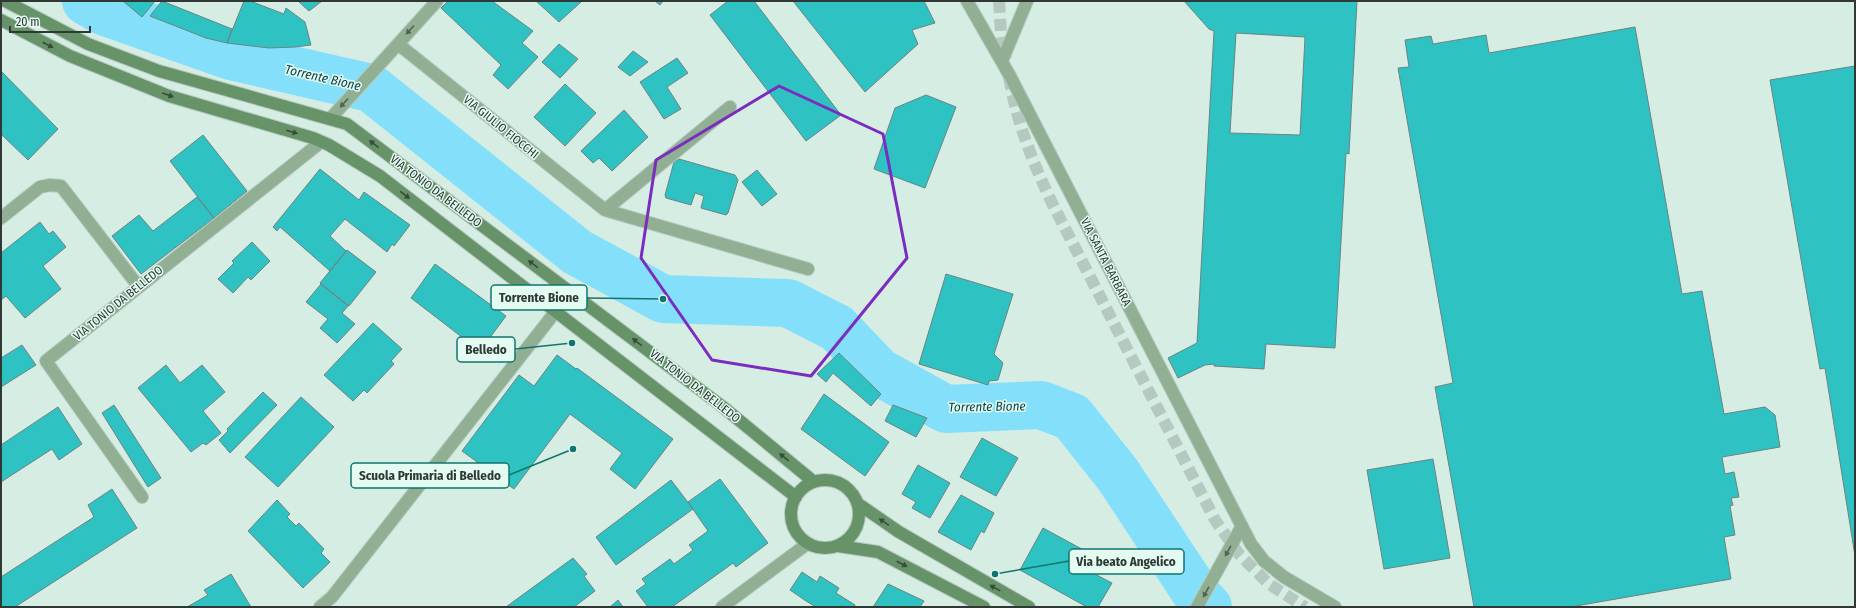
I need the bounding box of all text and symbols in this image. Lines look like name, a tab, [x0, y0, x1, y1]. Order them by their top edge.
scale bar	[10, 8, 90, 34]
text: 20 m	[16, 15, 40, 29]
one-way arrow	[406, 25, 415, 35]
one-way arrow	[42, 41, 54, 48]
water label: Torrente Bione	[284, 62, 362, 93]
one-way arrow	[162, 92, 174, 98]
street label: VIA GIULIO FIOCCHI	[461, 92, 541, 162]
one-way arrow	[339, 98, 349, 108]
one-way arrow	[287, 129, 299, 135]
one-way arrow	[368, 139, 379, 148]
street label: VIA TONIO DA BELLEDO	[388, 152, 484, 230]
one-way arrow	[400, 190, 411, 199]
street label: VIA SANTA BARBARA	[1078, 216, 1135, 309]
one-way arrow	[528, 260, 539, 268]
street label: VIA TONIO DA BELLEDO	[71, 263, 165, 343]
callout: Torrente Bione	[491, 285, 587, 310]
text: Torrente Bione	[499, 290, 579, 305]
callout: Belledo	[457, 337, 515, 362]
one-way arrow	[632, 338, 643, 347]
text: Belledo	[465, 342, 507, 357]
street label: VIA TONIO DA BELLEDO	[647, 346, 743, 426]
water label: Torrente Bione	[948, 398, 1026, 415]
one-way arrow	[778, 453, 789, 462]
callout: Scuola Primaria di Belledo	[351, 463, 509, 488]
text: Scuola Primaria di Belledo	[359, 468, 501, 483]
one-way arrow	[878, 518, 889, 526]
one-way arrow	[1225, 545, 1231, 557]
callout: Via beato Angelico	[1069, 549, 1184, 574]
text: Via beato Angelico	[1075, 554, 1176, 569]
one-way arrow	[896, 561, 908, 567]
one-way arrow	[989, 585, 1001, 592]
one-way arrow	[1202, 586, 1209, 597]

